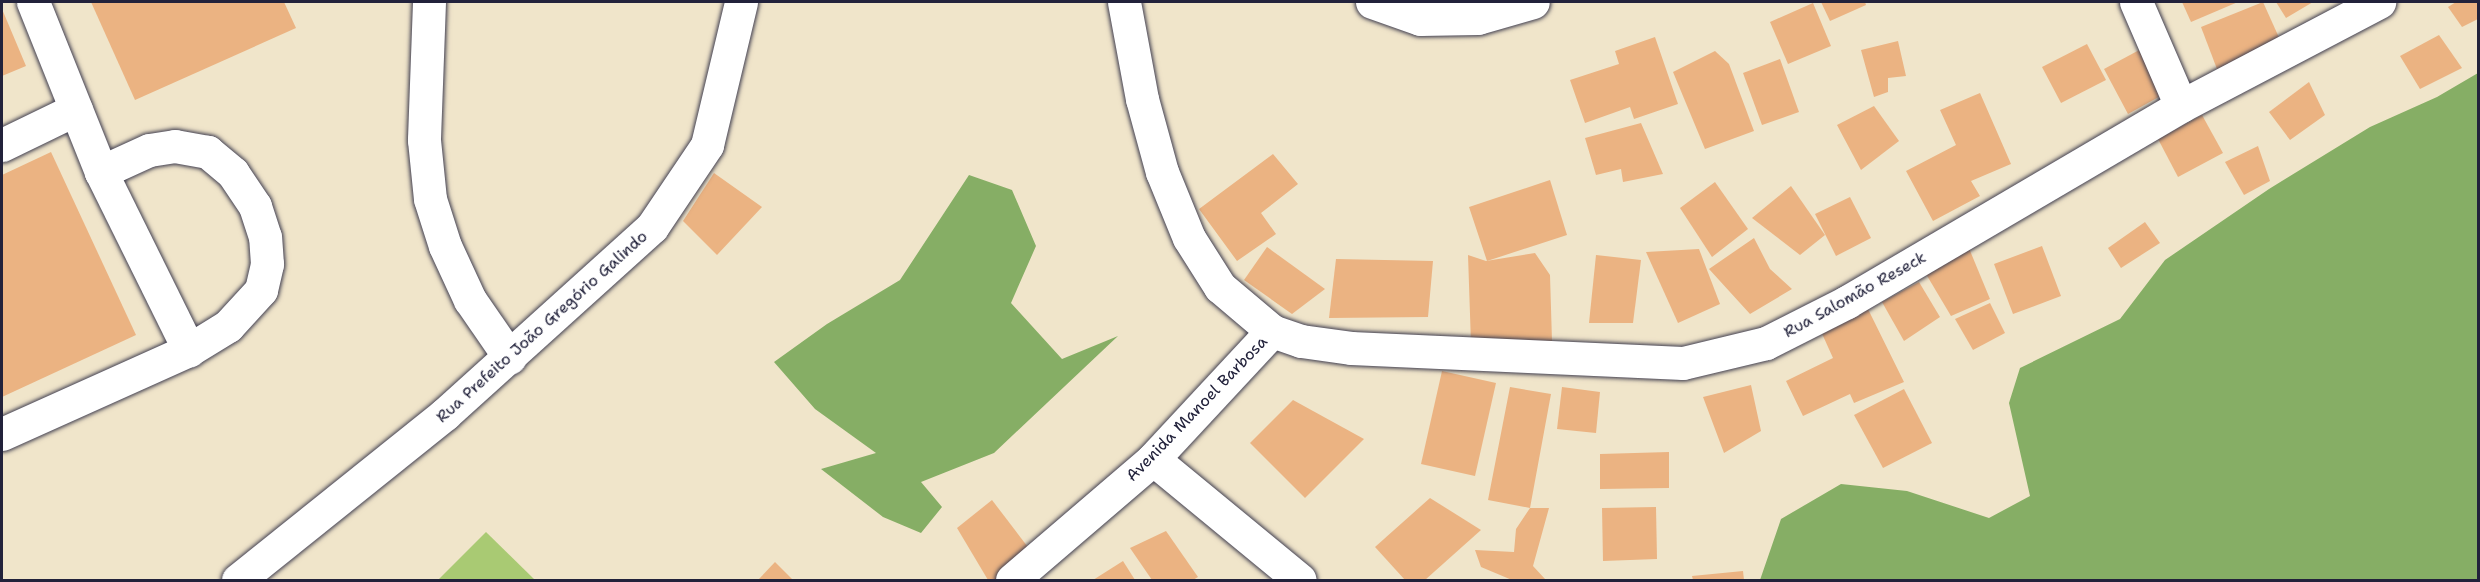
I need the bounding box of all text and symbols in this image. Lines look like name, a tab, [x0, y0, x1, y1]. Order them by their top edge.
street label: Rua Prefeito João Gregório Galindo	[433, 227, 651, 427]
street label: Rua Salomão Reseck	[1780, 248, 1930, 342]
street label: Avenida Manoel Barbosa	[1122, 332, 1272, 486]

